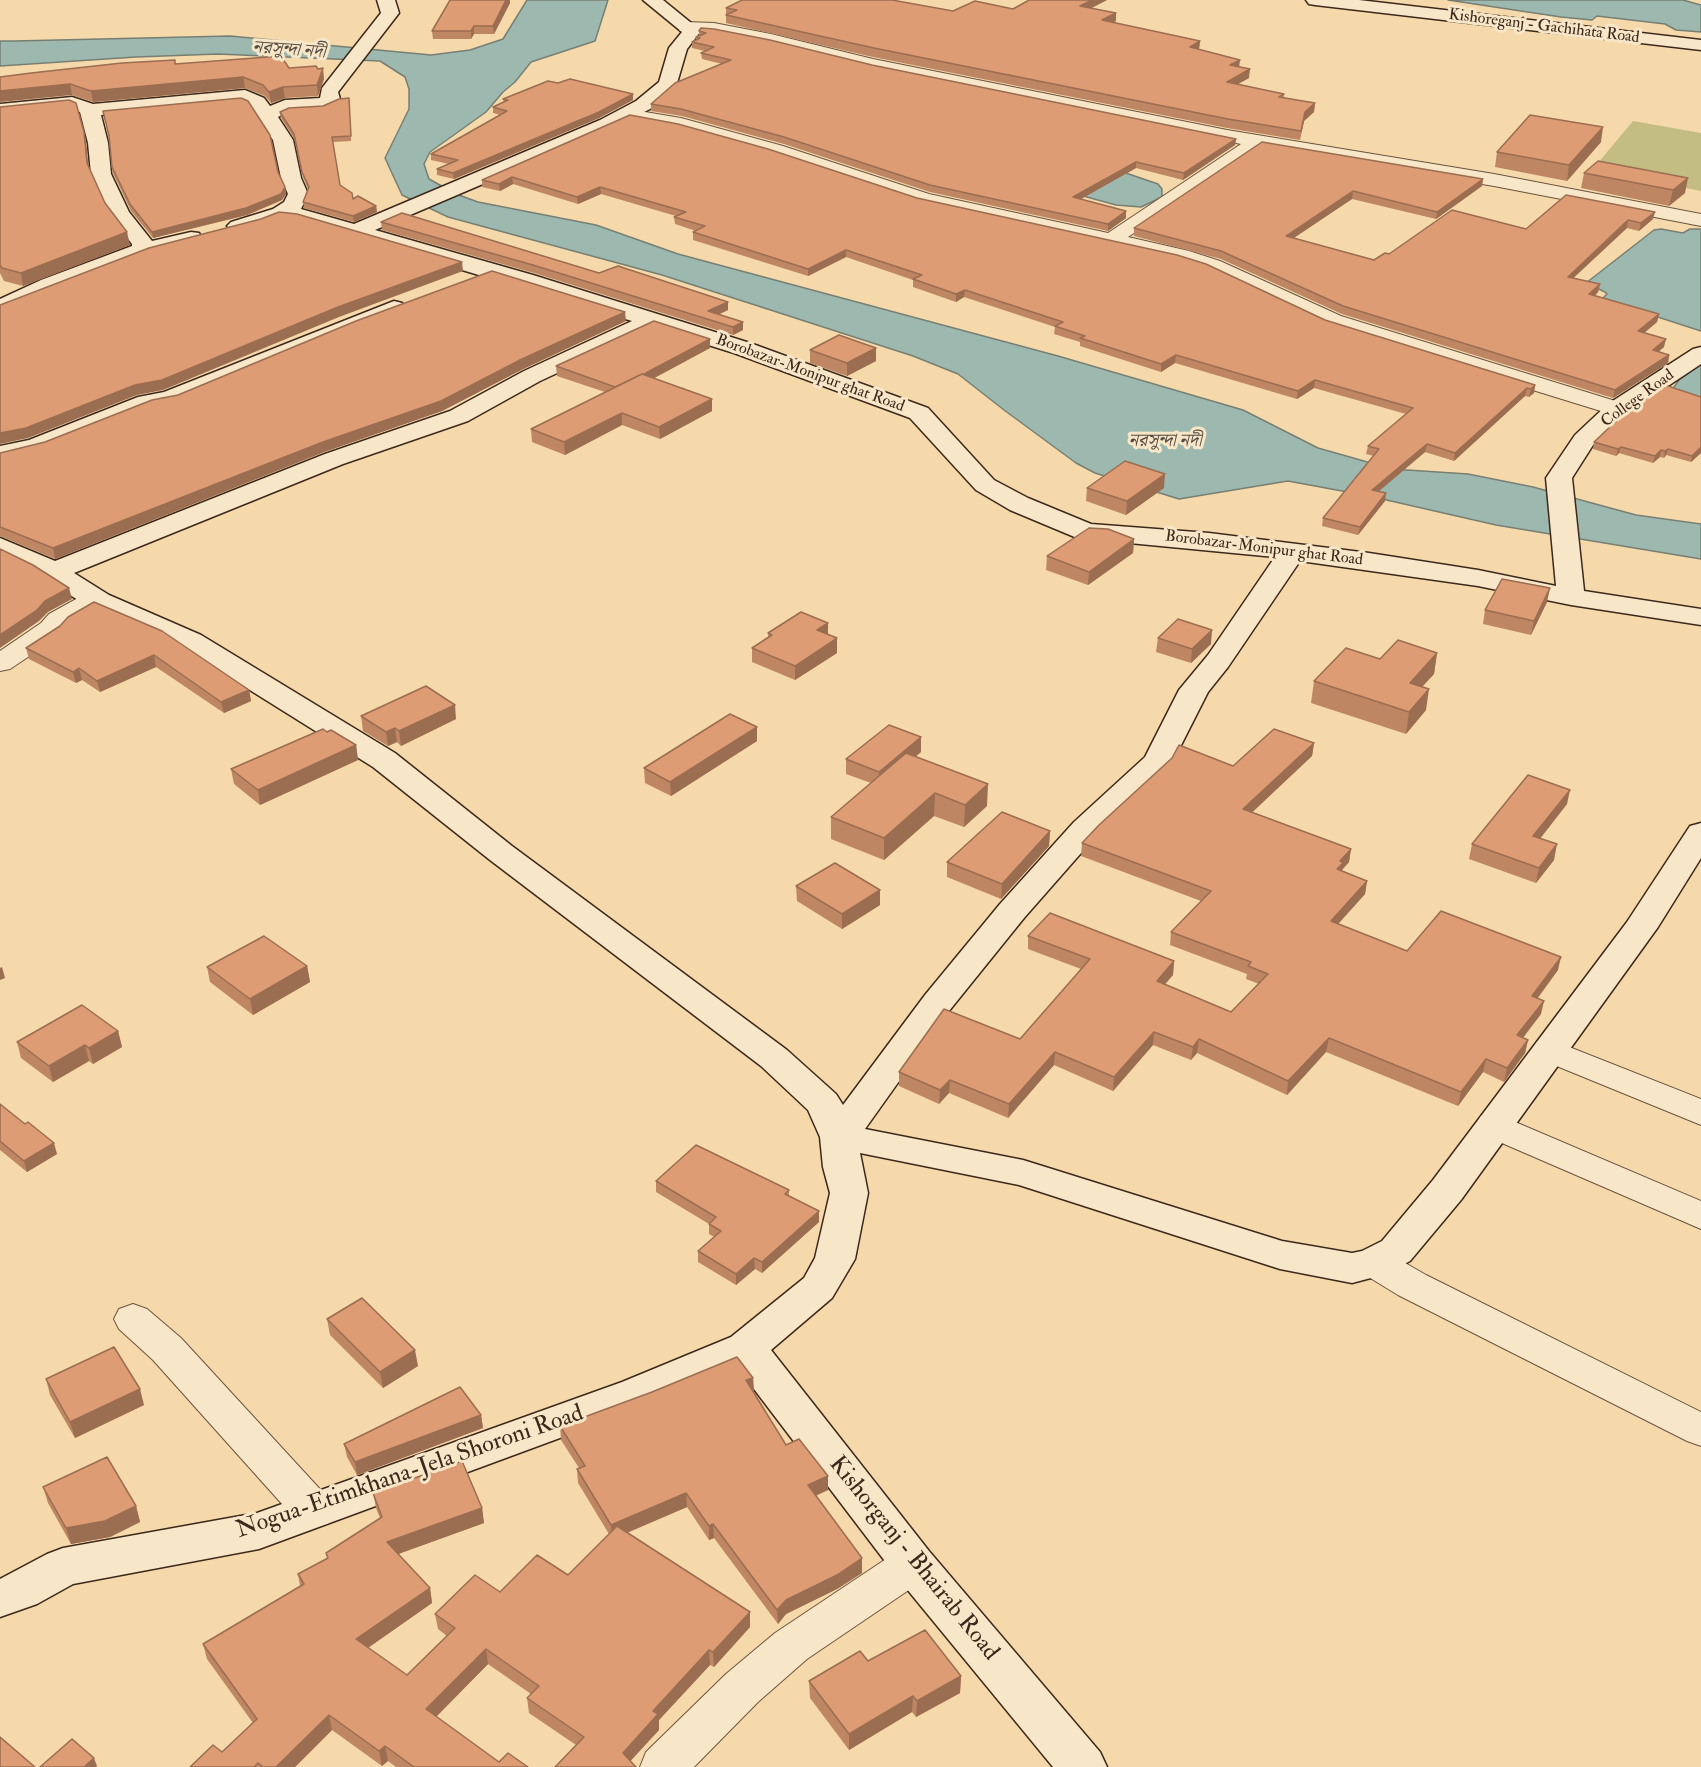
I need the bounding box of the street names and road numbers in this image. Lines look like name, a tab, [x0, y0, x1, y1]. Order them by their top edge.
street label: Kishoreganj - Gachihata Road	[1447, 6, 1641, 48]
street label: Borobazar-Monipur ghat Road	[713, 331, 907, 417]
street label: College Road	[1598, 366, 1678, 432]
street label: Borobazar-Monipur ghat Road	[1164, 527, 1364, 571]
street label: Nogua-Etimkhana-Jela Shoroni Road	[233, 1400, 587, 1546]
street label: Kishorganj - Bhairab Road	[822, 1451, 1004, 1667]

